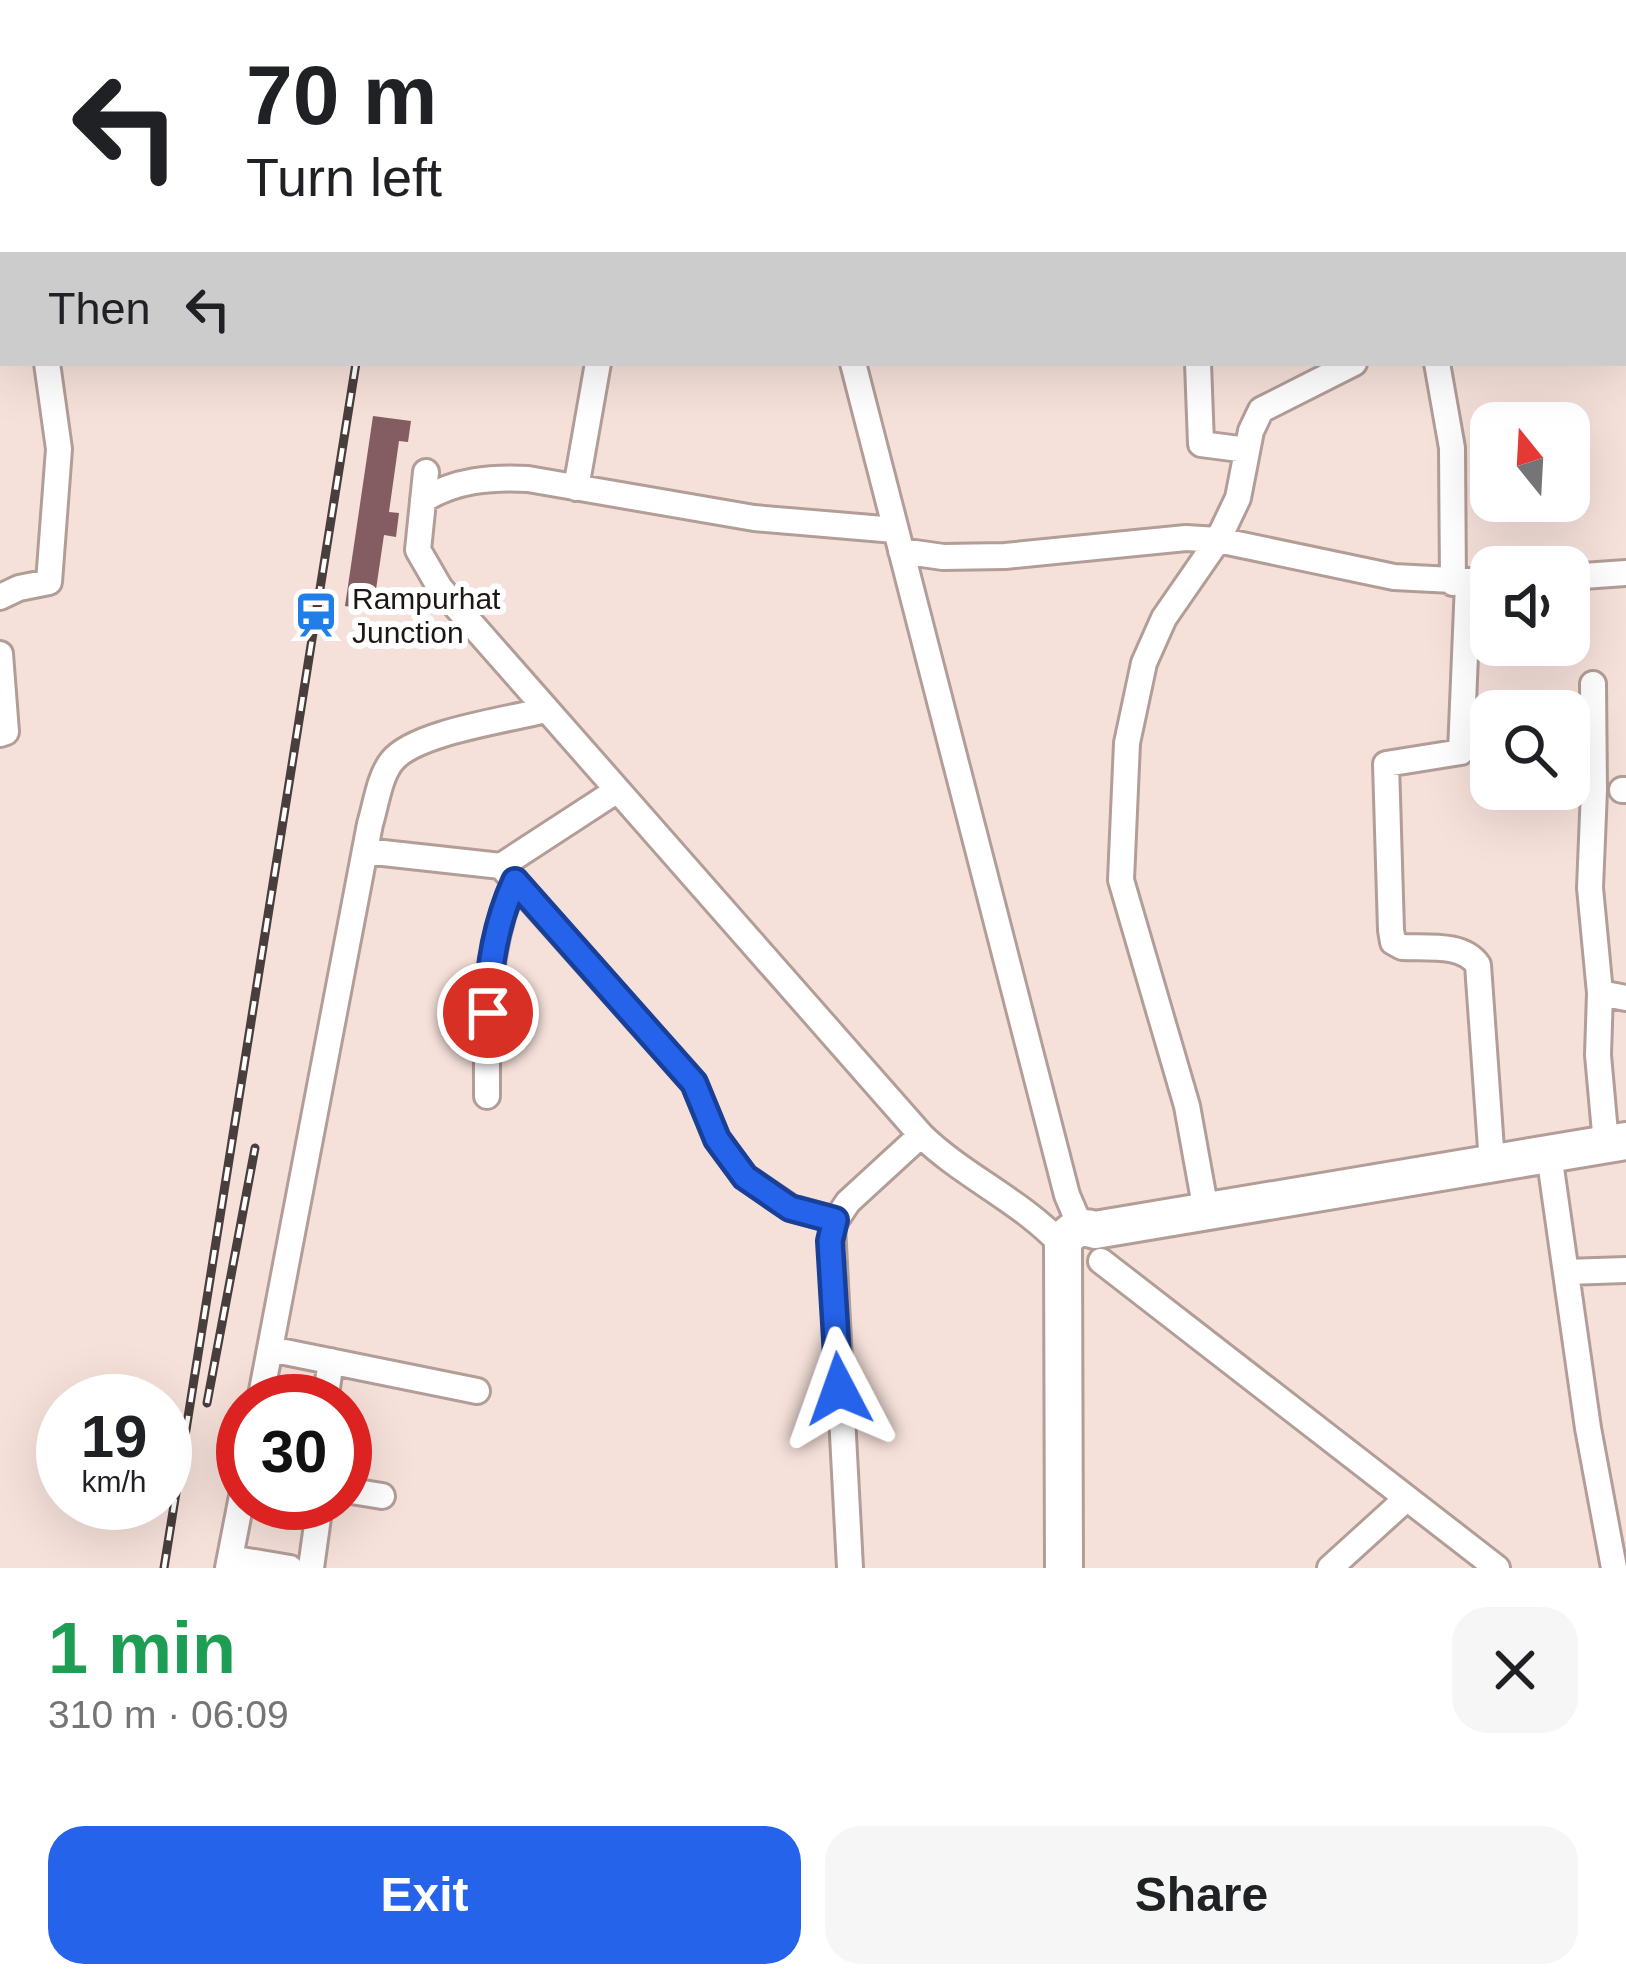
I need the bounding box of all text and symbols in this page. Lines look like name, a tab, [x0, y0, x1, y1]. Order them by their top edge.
icon: left	[48, 48, 204, 204]
text: 70 m	[246, 48, 437, 142]
text: Turn left	[246, 147, 442, 207]
icon: left	[175, 276, 241, 342]
text: Then	[48, 283, 151, 334]
north arrow	[1470, 402, 1590, 522]
map controls	[1470, 402, 1590, 810]
button: sound	[1470, 546, 1590, 666]
place label: Rampurhat Junction	[352, 582, 501, 649]
station icon: Rampurhat Junction	[291, 590, 341, 640]
button: search	[1470, 690, 1590, 810]
pin	[437, 962, 539, 1064]
icon: arrive	[455, 980, 521, 1046]
position arrow	[776, 1326, 902, 1452]
speed limit sign: 30	[216, 1374, 372, 1530]
text: 19	[81, 1403, 147, 1470]
text: km/h	[81, 1465, 147, 1498]
button: close	[1452, 1607, 1578, 1733]
text: 1 min	[48, 1608, 236, 1688]
text: 310 m · 06:09	[48, 1693, 289, 1736]
button: Exit	[48, 1826, 801, 1964]
button: Share	[825, 1826, 1578, 1964]

